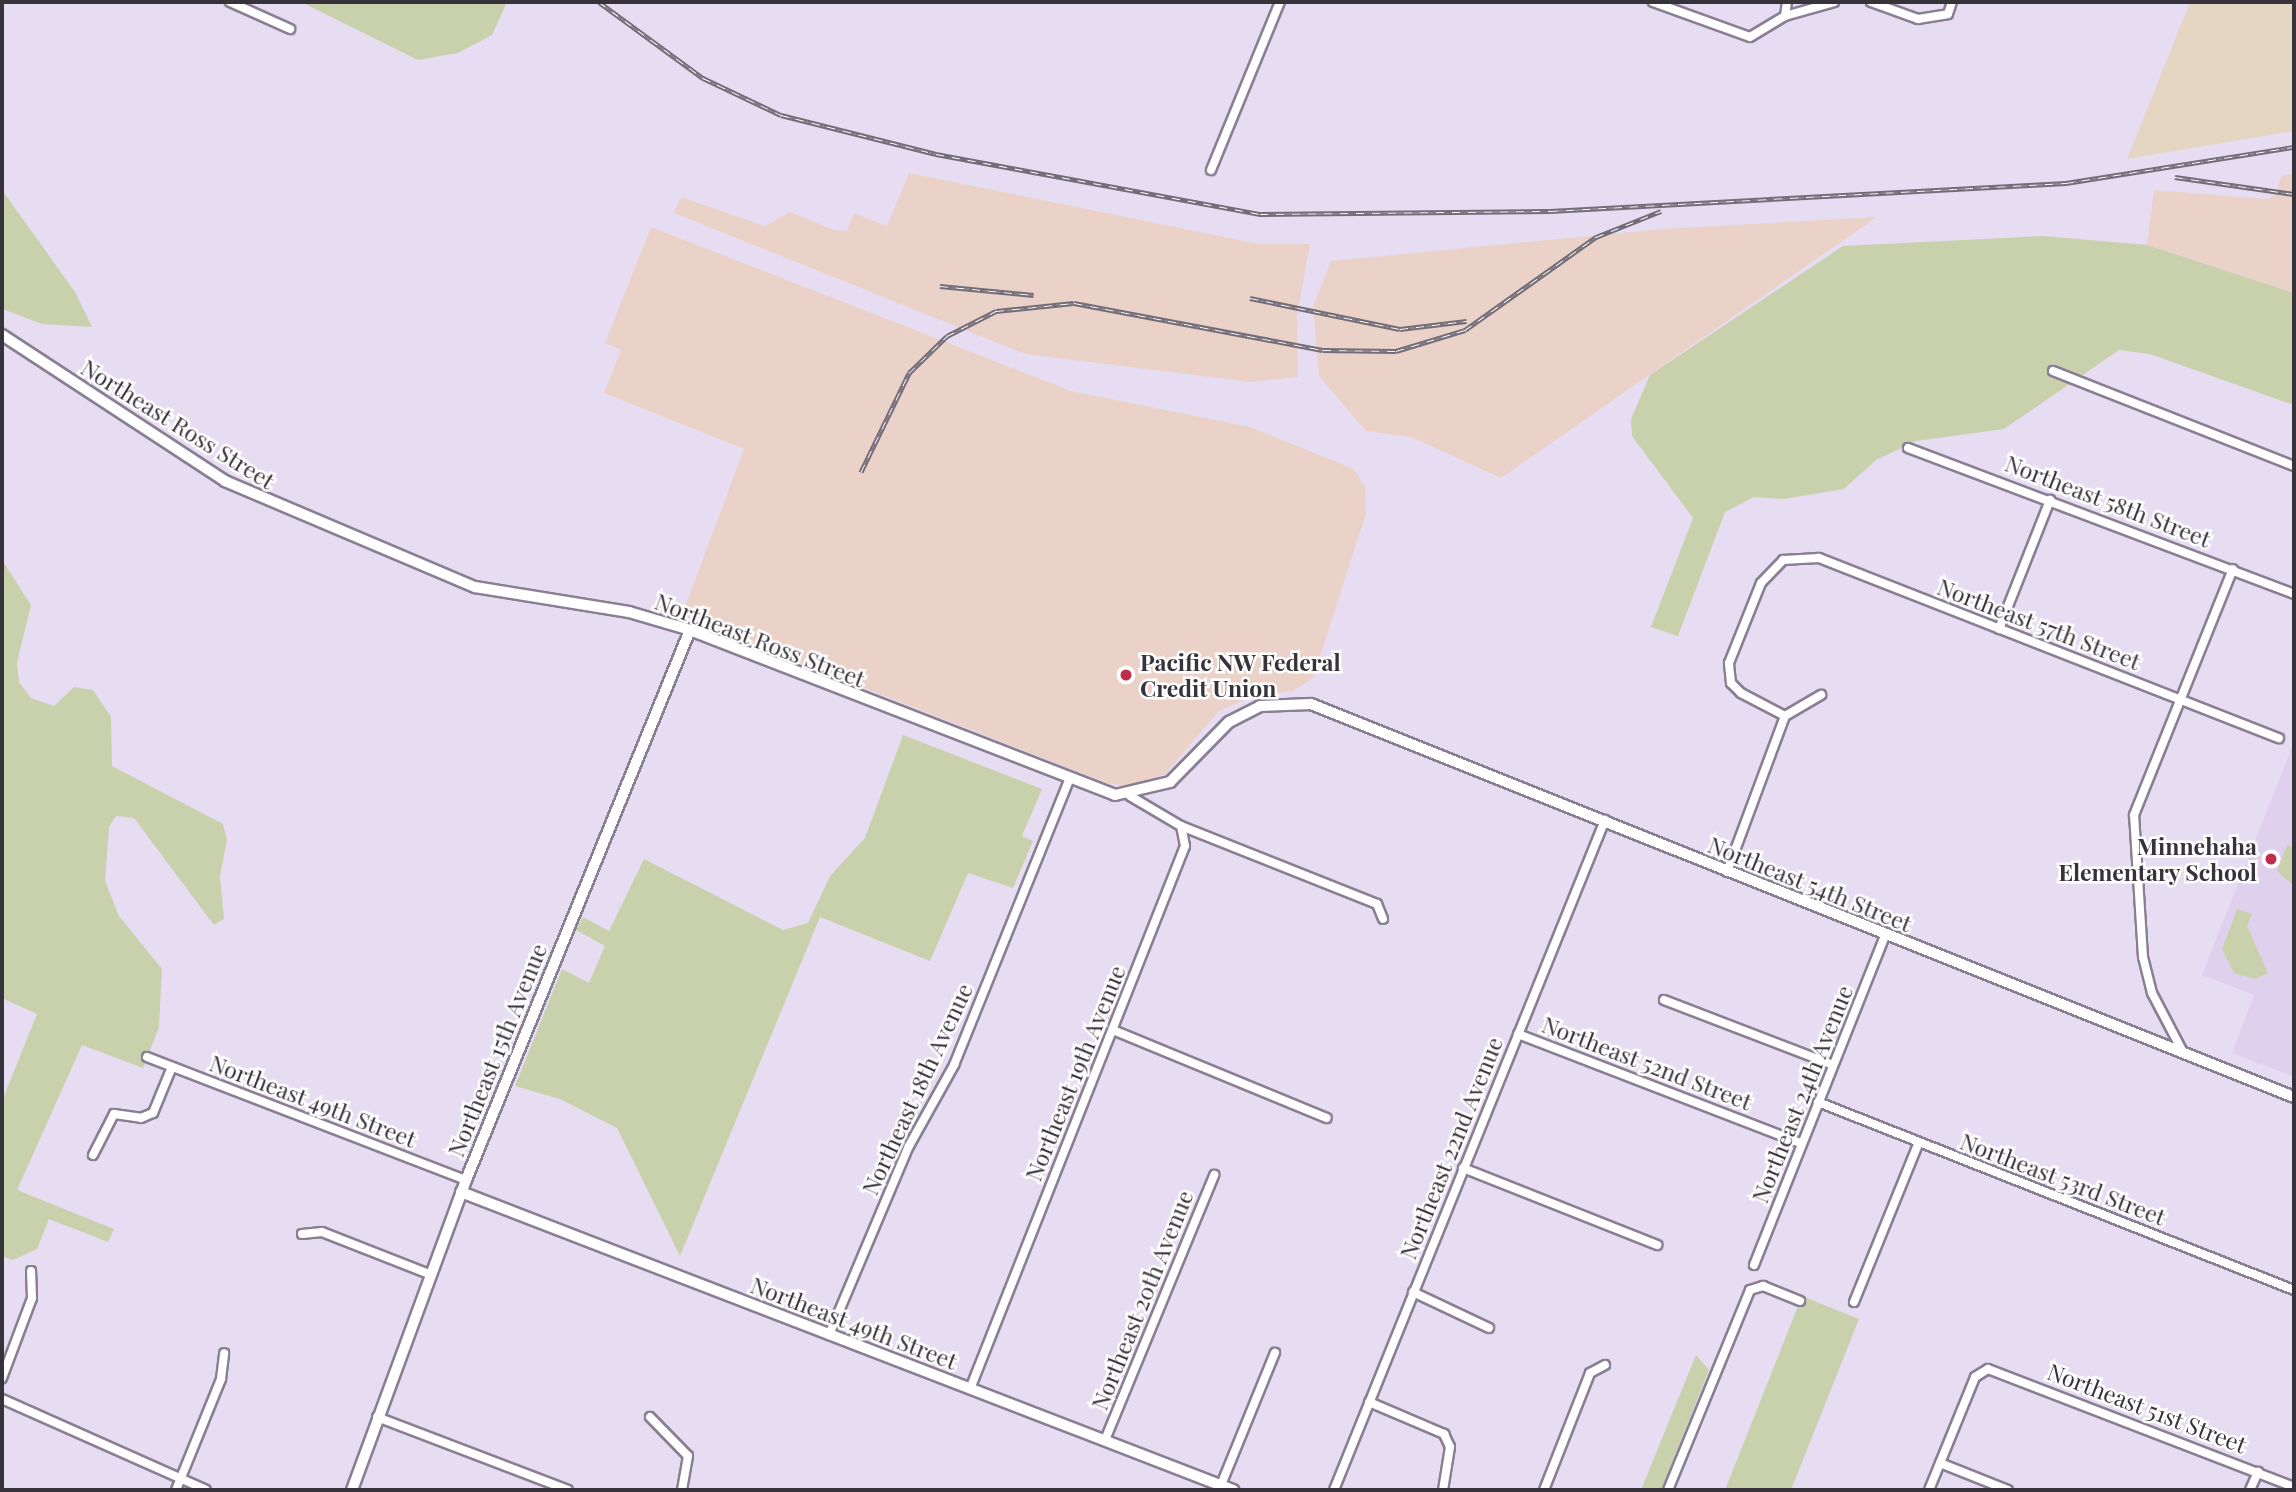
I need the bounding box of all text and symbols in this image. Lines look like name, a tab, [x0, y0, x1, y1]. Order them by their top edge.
street label: Northeast Ross Street	[76, 353, 280, 495]
street label: Northeast 58th Street	[2001, 449, 2215, 553]
street label: Northeast 57th Street	[1933, 572, 2145, 676]
street label: Northeast Ross Street	[651, 587, 869, 693]
place label: Pacific NW Federal Credit Union	[1140, 648, 1341, 702]
marker: Pacific NW Federal Credit Union	[1118, 667, 1134, 683]
street label: Northeast 54th Street	[1704, 830, 1916, 938]
place label: Minnehaha Elementary School	[2058, 832, 2257, 886]
marker: Minnehaha Elementary School	[2263, 851, 2279, 867]
street label: Northeast 15th Avenue	[441, 939, 553, 1161]
street label: Northeast 19th Avenue	[1019, 961, 1131, 1185]
street label: Northeast 18th Avenue	[856, 978, 978, 1200]
street label: Northeast 24th Avenue	[1746, 981, 1858, 1207]
street label: Northeast 52nd Street	[1538, 1010, 1756, 1116]
street label: Northeast 22nd Avenue	[1394, 1032, 1508, 1264]
street label: Northeast 49th Street	[205, 1049, 421, 1153]
street label: Northeast 53rd Street	[1956, 1127, 2170, 1231]
street label: Northeast 20th Avenue	[1085, 1186, 1199, 1414]
street label: Northeast 49th Street	[746, 1271, 962, 1375]
street label: Northeast 51st Street	[2043, 1357, 2251, 1459]

